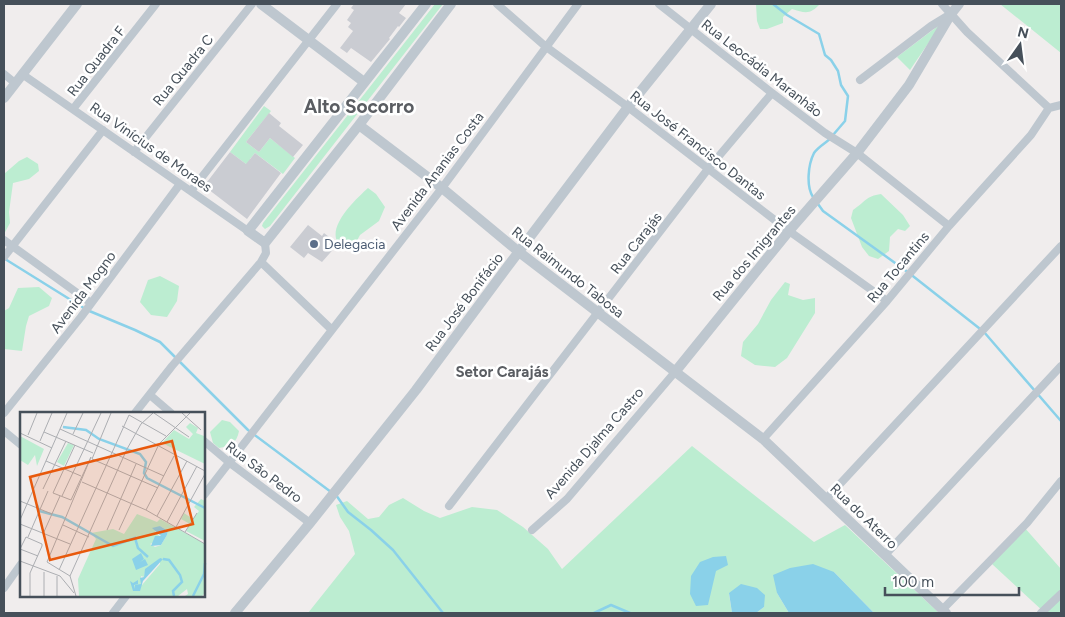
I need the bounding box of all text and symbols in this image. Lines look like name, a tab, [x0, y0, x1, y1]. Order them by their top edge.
street label: Rua Leocádia Maranhão	[698, 16, 826, 121]
north arrow	[995, 20, 1045, 70]
street label: Rua Quadra F	[64, 23, 129, 100]
text: N	[1016, 23, 1030, 42]
street label: Rua Quadra C	[150, 31, 217, 109]
street label: Rua José Francisco Dantas	[627, 87, 769, 204]
district label: Alto Socorro	[304, 95, 414, 118]
street label: Rua Vinícius de Moraes	[86, 99, 215, 196]
street label: Avenida Ananias Costa	[387, 109, 487, 234]
street label: Rua dos Imigrantes	[709, 202, 799, 305]
street label: Rua Carajás	[607, 209, 666, 278]
street label: Rua Raimundo Tabosa	[508, 223, 627, 321]
street label: Rua Tocantins	[864, 228, 933, 306]
place label: Delegacia	[324, 236, 385, 253]
marker: Delegacia	[308, 238, 320, 250]
street label: Avenida Mogno	[47, 248, 120, 337]
street label: Rua José Bonifácio	[422, 250, 507, 355]
district label: Setor Carajás	[455, 363, 549, 381]
street label: Avenida Djalma Castro	[541, 384, 647, 502]
inset map	[20, 412, 205, 597]
street label: Rua São Pedro	[222, 438, 305, 507]
street label: Rua do Aterro	[826, 480, 901, 553]
scale bar	[885, 564, 1019, 596]
text: 100 m	[892, 573, 934, 591]

